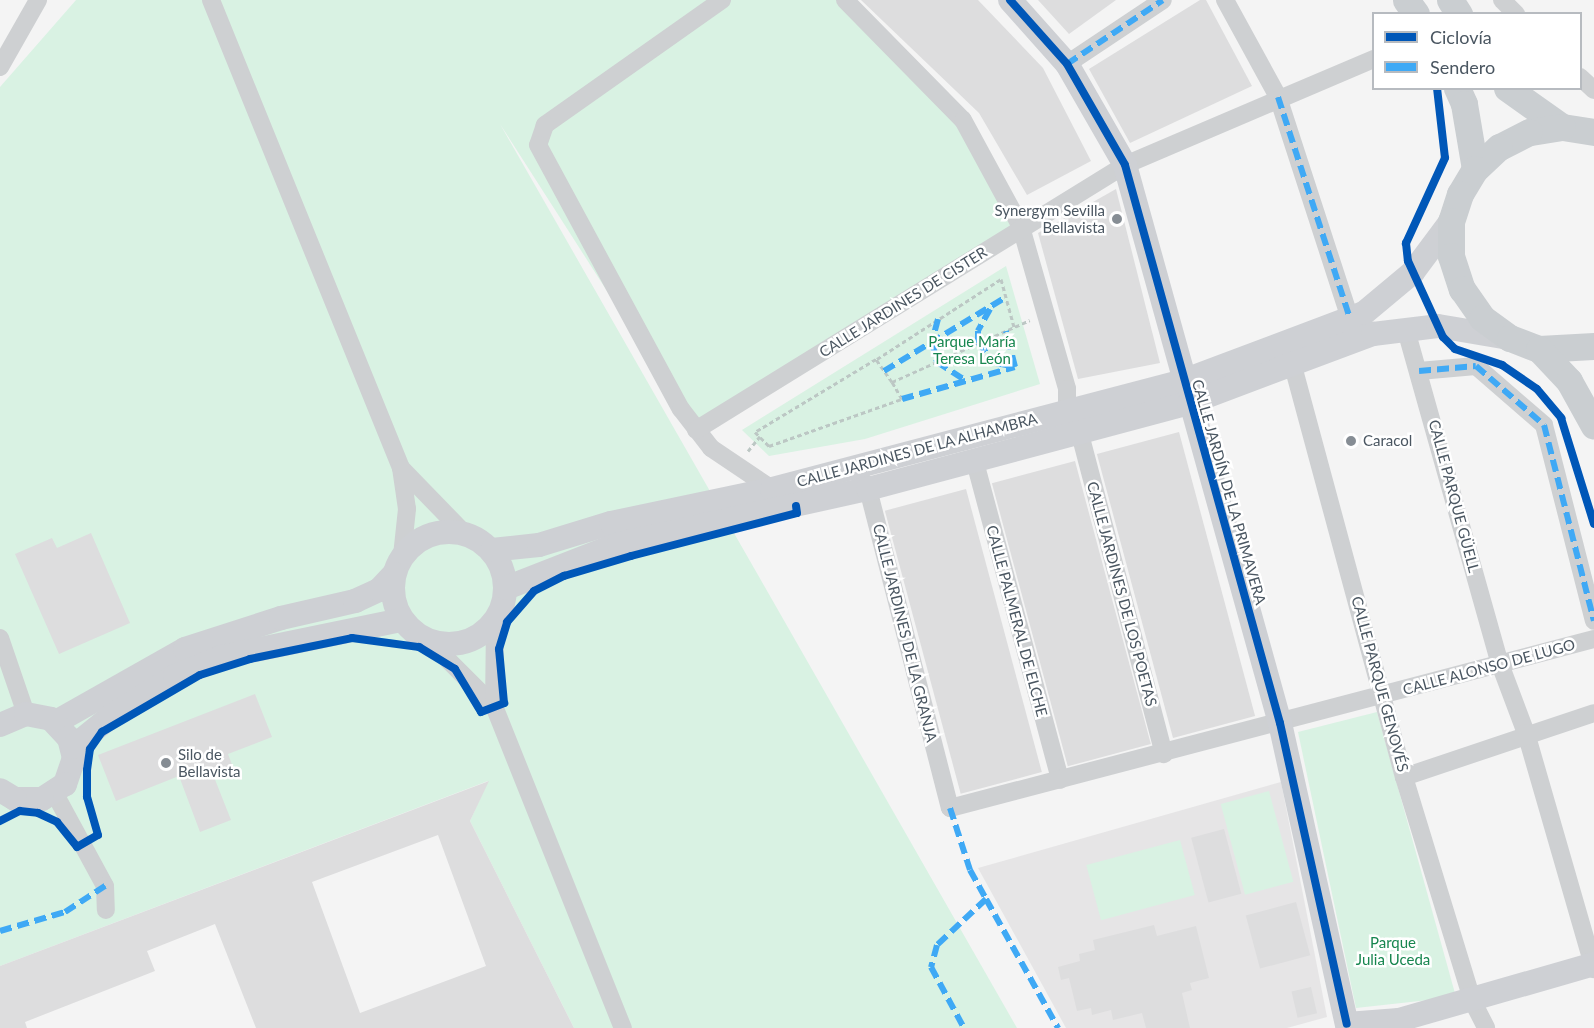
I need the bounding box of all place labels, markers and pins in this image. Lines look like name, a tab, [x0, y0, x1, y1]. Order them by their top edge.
place label: Synergym Sevilla Bellavista	[995, 201, 1105, 236]
marker: Synergym Sevilla Bellavista	[1110, 212, 1124, 226]
place label: Caracol	[1363, 432, 1412, 450]
marker: Caracol	[1344, 434, 1358, 448]
place label: Silo de Bellavista	[178, 745, 241, 780]
marker: Silo de Bellavista	[159, 756, 173, 770]

